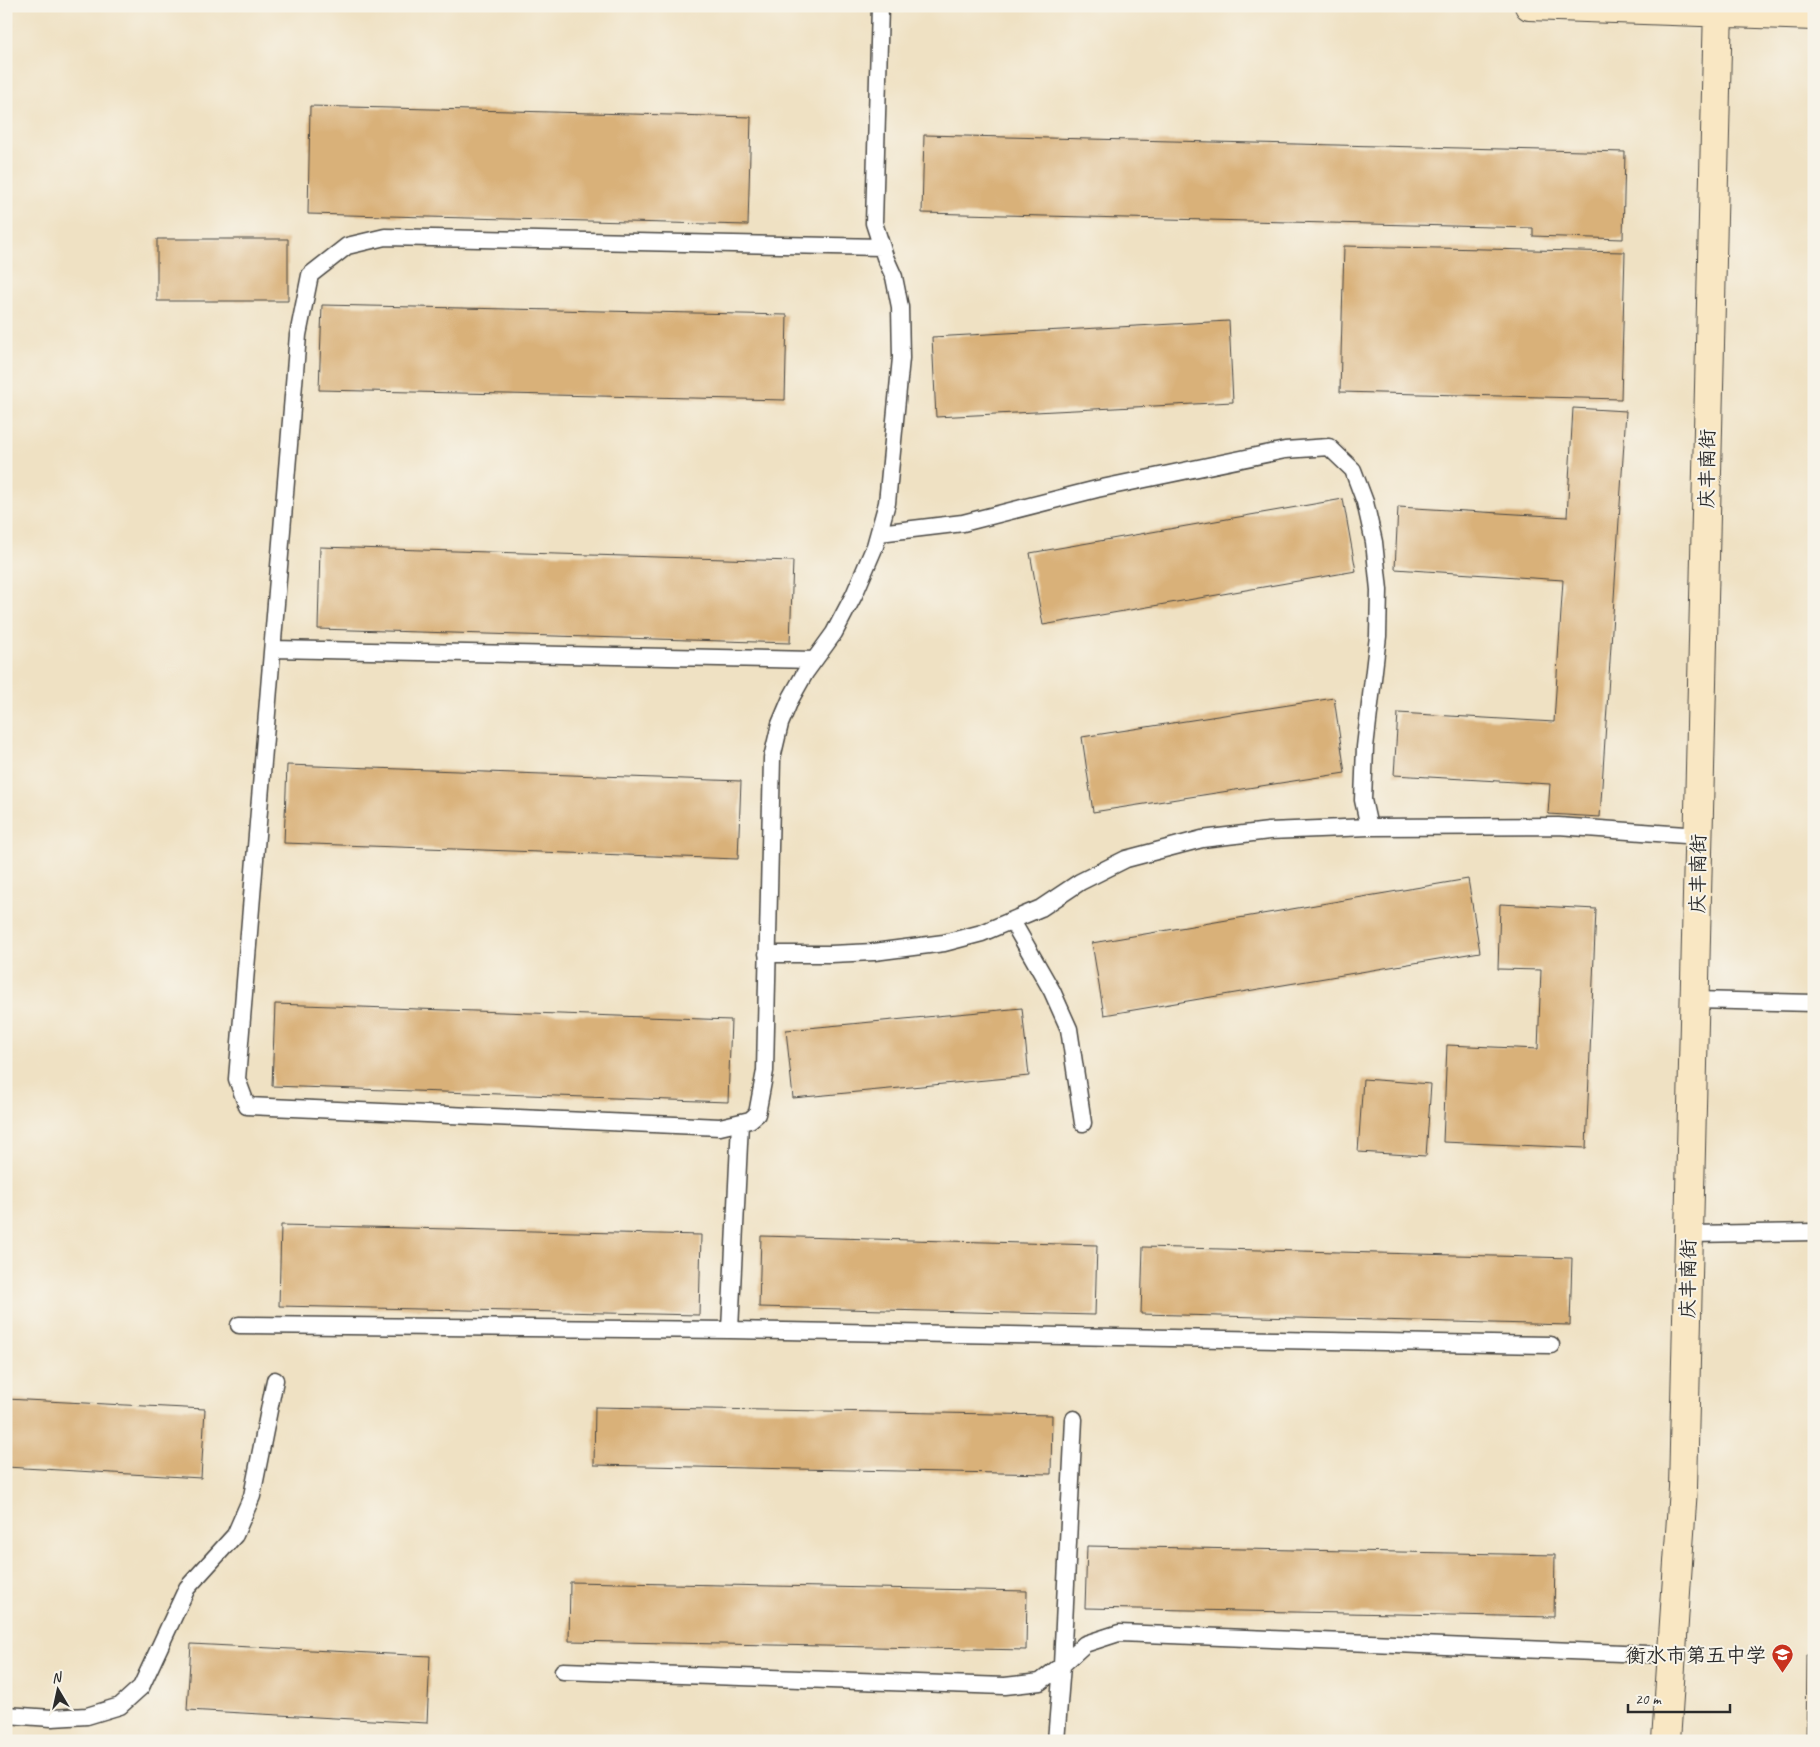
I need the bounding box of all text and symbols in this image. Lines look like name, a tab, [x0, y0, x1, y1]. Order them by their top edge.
street label: 庆丰南街	[1694, 429, 1720, 509]
street label: 庆丰南街	[1685, 834, 1711, 914]
street label: 庆丰南街	[1675, 1239, 1701, 1319]
place label: 衡水市第五中学	[1626, 1643, 1766, 1668]
school or university icon: 衡水市第五中学	[1770, 1643, 1794, 1674]
north arrow	[32, 1664, 82, 1714]
text: N	[50, 1668, 64, 1687]
scale bar	[1628, 1682, 1730, 1714]
text: 20 m	[1635, 1690, 1662, 1709]

